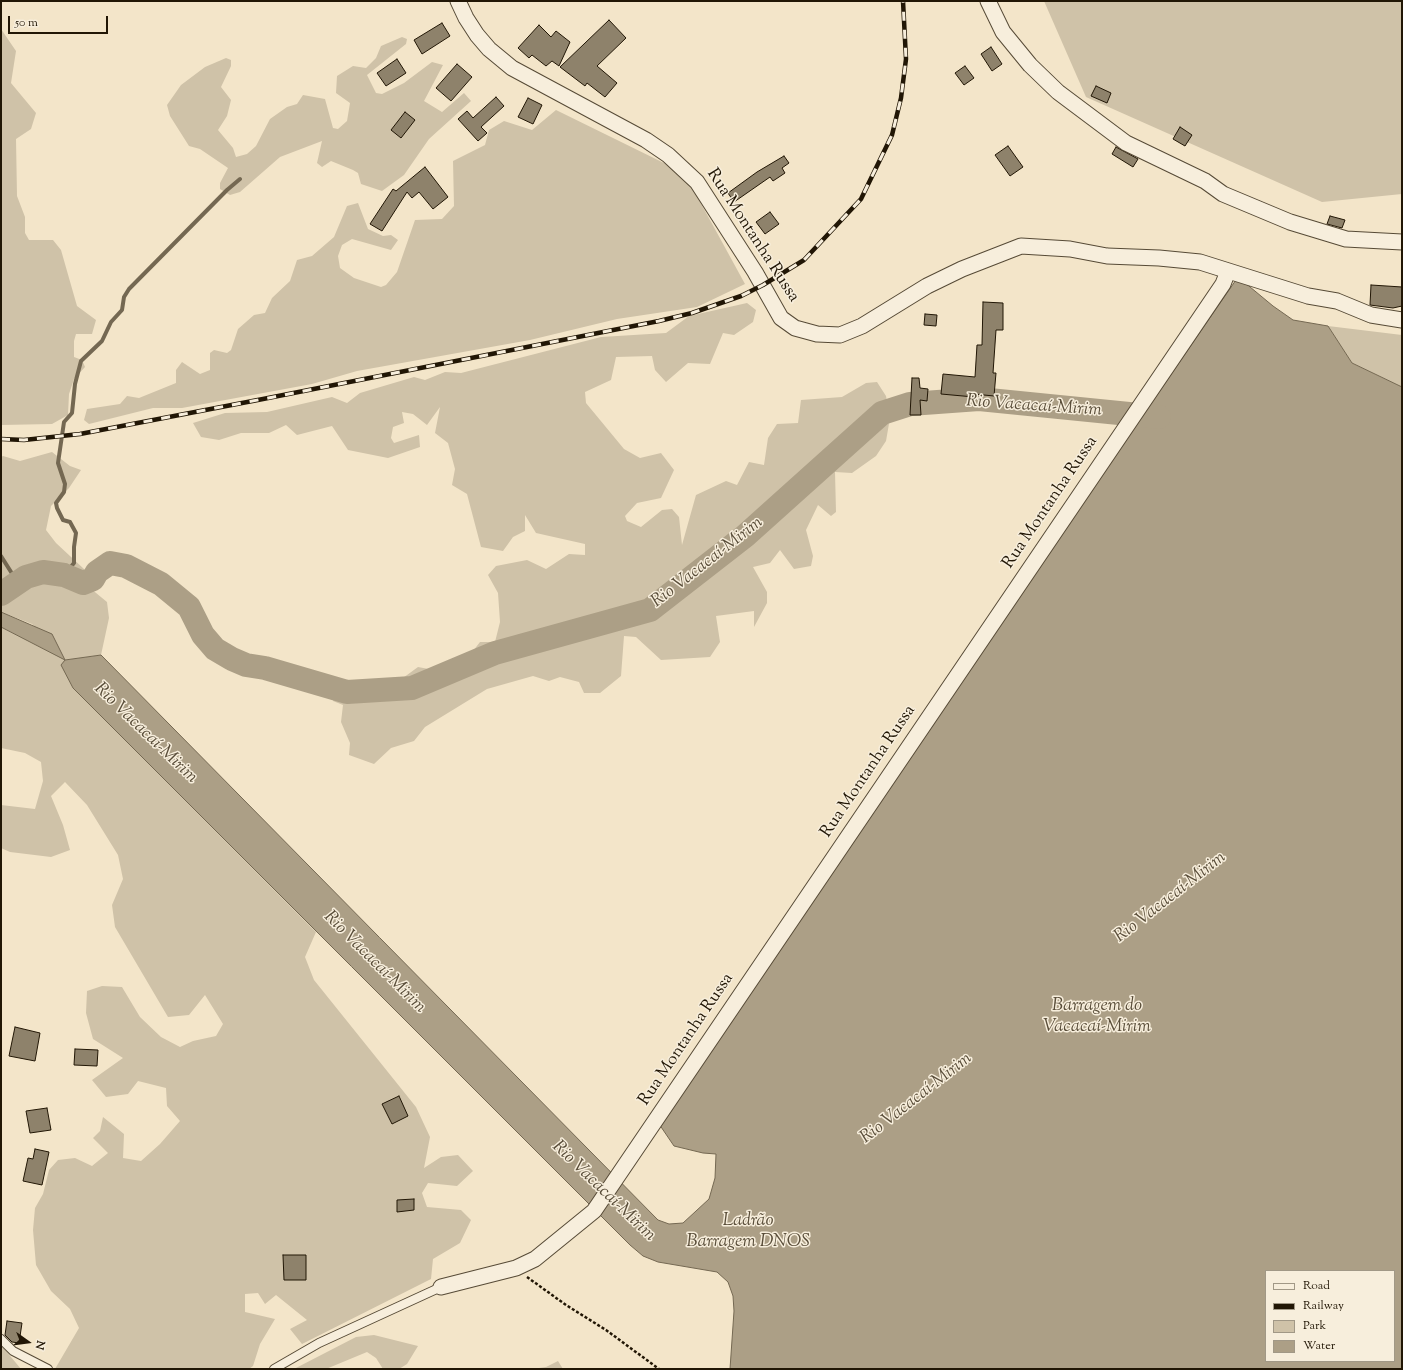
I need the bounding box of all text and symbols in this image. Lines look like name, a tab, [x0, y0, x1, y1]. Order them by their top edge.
scale bar	[10, 8, 110, 34]
text: 50 m	[15, 14, 38, 32]
street label: Rua Montanha Russa	[701, 165, 803, 307]
water label: Rio Vacacaí-Mirim	[965, 391, 1103, 423]
street label: Rua Montanha Russa	[999, 433, 1103, 573]
water label: Rio Vacacaí-Mirim	[648, 513, 768, 613]
water label: Rio Vacacaí-Mirim	[89, 679, 201, 789]
street label: Rua Montanha Russa	[817, 702, 921, 842]
water label: Rio Vacacaí-Mirim	[1111, 848, 1231, 948]
water label: Rio Vacacaí-Mirim	[318, 907, 430, 1019]
street label: Rua Montanha Russa	[635, 970, 739, 1110]
water label: Barragem do Vacacaí-Mirim	[1043, 996, 1151, 1038]
water label: Rio Vacacaí-Mirim	[857, 1049, 977, 1149]
water label: Rio Vacacaí-Mirim	[547, 1137, 659, 1247]
water label: Ladrão Barragem DNOS	[686, 1211, 810, 1254]
legend	[1265, 1270, 1395, 1362]
text: Road	[1303, 1277, 1330, 1295]
text: Railway	[1303, 1297, 1344, 1315]
text: Park	[1303, 1317, 1326, 1335]
north arrow	[8, 1322, 48, 1362]
text: Water	[1303, 1337, 1335, 1355]
text: N	[31, 1339, 48, 1351]

